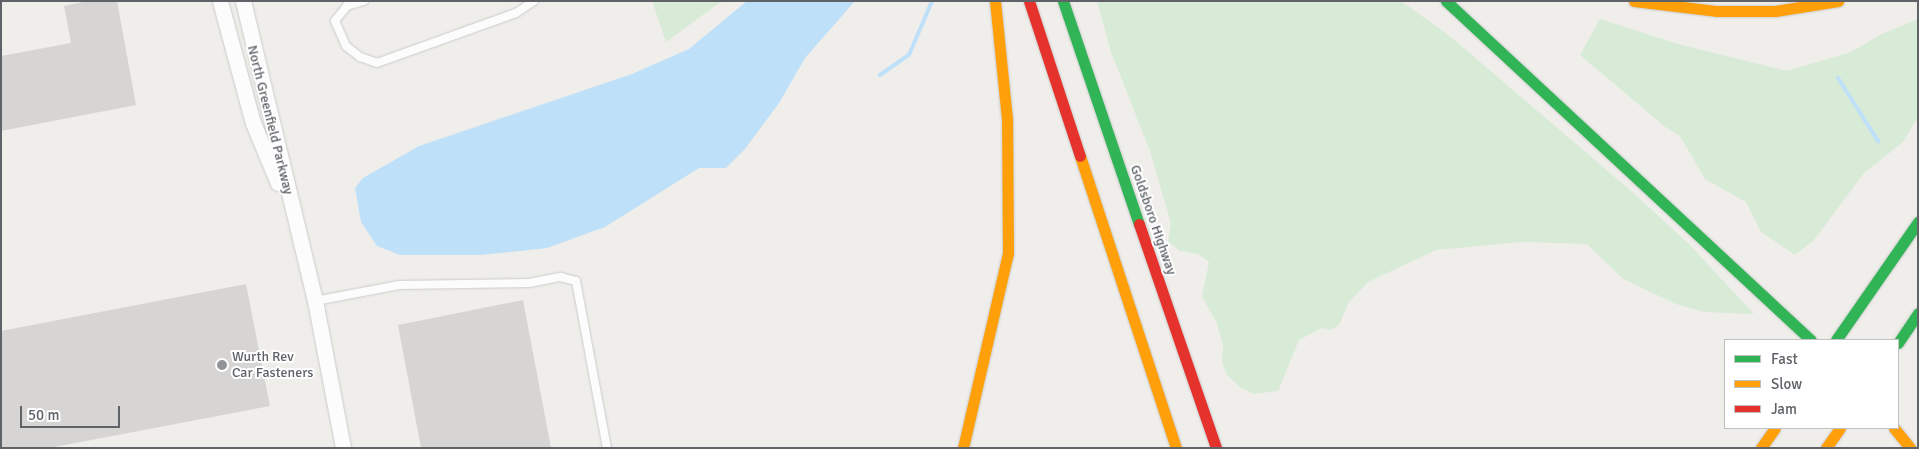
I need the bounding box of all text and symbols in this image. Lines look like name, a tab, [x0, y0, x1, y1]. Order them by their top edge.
street label: North Greenfield Parkway	[243, 44, 297, 196]
street label: Goldsboro Highway	[1126, 163, 1180, 277]
legend	[1724, 339, 1899, 429]
place label: Wurth Rev Car Fasteners	[232, 349, 313, 382]
text: Fast	[1771, 350, 1798, 368]
marker: Wurth Rev Car Fasteners	[216, 359, 228, 371]
text: Slow	[1771, 375, 1802, 393]
scale bar	[22, 396, 122, 428]
text: Jam	[1771, 400, 1797, 418]
text: 50 m	[28, 406, 59, 424]

